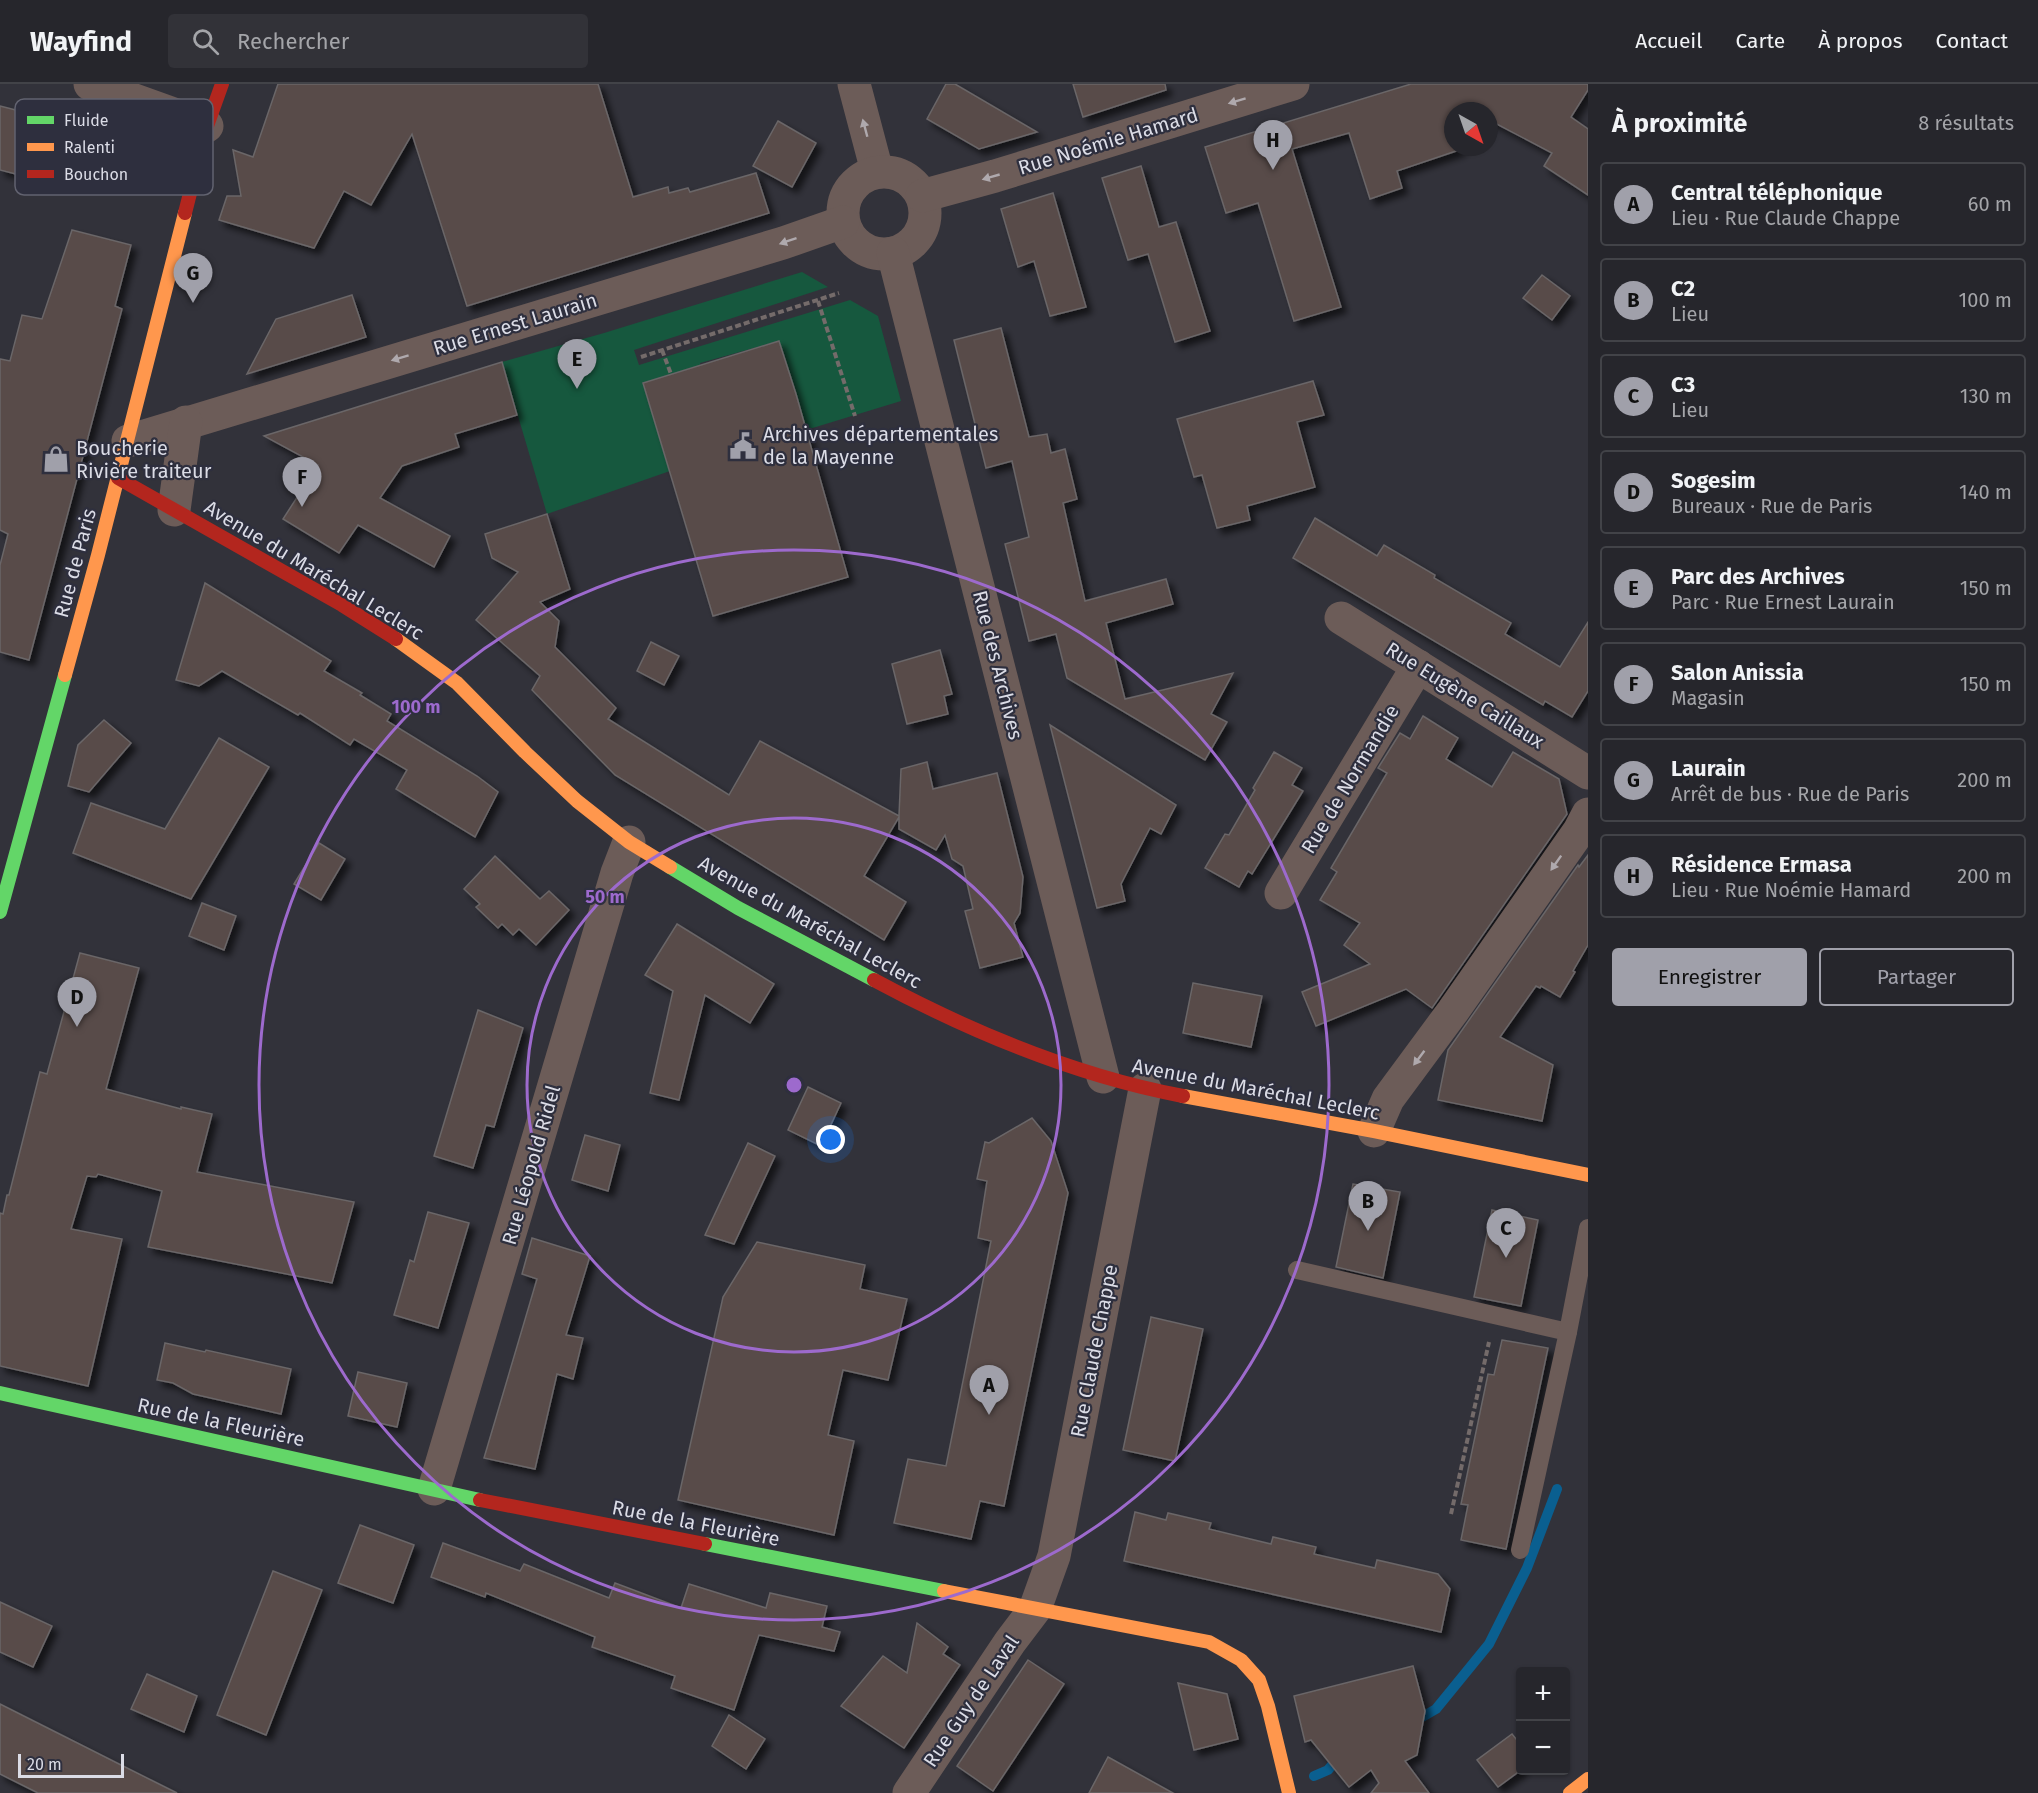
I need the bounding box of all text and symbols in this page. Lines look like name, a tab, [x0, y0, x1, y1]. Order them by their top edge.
search box	[168, 14, 588, 68]
text: Wayfind	[30, 25, 132, 58]
icon: search	[189, 25, 222, 58]
text: Rechercher	[237, 28, 349, 55]
text: Accueil	[1635, 28, 1702, 54]
text: Carte	[1735, 28, 1785, 54]
text: À propos	[1818, 28, 1903, 54]
text: Contact	[1936, 28, 2008, 54]
one-way arrow	[1228, 97, 1246, 106]
legend	[15, 99, 213, 195]
street label: Rue Noémie Hamard	[1015, 102, 1201, 180]
north arrow	[1444, 102, 1498, 156]
text: À proximité	[1612, 108, 1747, 139]
text: Fluide	[64, 111, 109, 130]
text: 8 résultats	[1918, 111, 2014, 135]
one-way arrow	[860, 119, 870, 137]
pin: H	[1254, 120, 1292, 170]
text: Ralenti	[64, 138, 115, 157]
text: Bouchon	[64, 165, 128, 184]
one-way arrow	[982, 173, 1000, 182]
text: Central téléphonique	[1671, 179, 1883, 206]
text: A	[1628, 192, 1639, 216]
text: 60 m	[1968, 192, 2012, 216]
text: Lieu · Rue Claude Chappe	[1671, 206, 1900, 230]
one-way arrow	[779, 237, 797, 246]
pin: G	[174, 254, 212, 303]
text: C2	[1671, 275, 1695, 302]
street label: Rue Ernest Laurain	[430, 288, 600, 360]
text: B	[1627, 288, 1640, 312]
text: 100 m	[1959, 288, 2012, 312]
text: Lieu	[1671, 302, 1709, 326]
pin: E	[558, 340, 596, 389]
one-way arrow	[391, 354, 409, 363]
text: C3	[1671, 371, 1695, 398]
text: C	[1628, 384, 1639, 408]
text: 130 m	[1960, 384, 2012, 408]
text: Lieu	[1671, 398, 1709, 422]
place label: Archives départementales de la Mayenne	[763, 422, 998, 469]
public building icon: Archives départementales de la Mayenne	[728, 431, 758, 461]
place label: Boucherie Rivière traiteur	[76, 436, 212, 483]
shop icon: Boucherie Rivière traiteur	[41, 444, 71, 474]
pin: F	[282, 458, 322, 507]
text: Sogesim	[1671, 467, 1756, 494]
text: D	[1627, 480, 1640, 504]
text: 140 m	[1959, 480, 2012, 504]
text: Bureaux · Rue de Paris	[1671, 494, 1872, 518]
street label: Avenue du Maréchal Leclerc	[200, 495, 428, 645]
street label: Rue de Paris	[49, 506, 101, 620]
text: Parc des Archives	[1671, 563, 1845, 590]
text: E	[1628, 576, 1639, 600]
text: 150 m	[1960, 576, 2012, 600]
street label: Rue des Archives	[968, 588, 1028, 742]
text: Parc · Rue Ernest Laurain	[1671, 590, 1895, 614]
street label: Rue Eugène Caillaux	[1381, 637, 1549, 754]
text: Salon Anissia	[1671, 659, 1804, 686]
text: F	[1629, 672, 1638, 696]
text: 150 m	[1960, 672, 2012, 696]
text: Magasin	[1671, 686, 1745, 710]
text: 100 m	[392, 696, 440, 718]
street label: Rue de Normandie	[1296, 700, 1404, 858]
text: Laurain	[1671, 755, 1746, 782]
text: G	[1627, 768, 1640, 792]
text: 200 m	[1957, 768, 2012, 792]
text: Arrêt de bus · Rue de Paris	[1671, 782, 1909, 806]
street label: Avenue du Maréchal Leclerc	[694, 851, 926, 993]
text: Résidence Ermasa	[1671, 851, 1852, 878]
one-way arrow	[1550, 855, 1562, 871]
text: H	[1627, 864, 1640, 888]
text: 200 m	[1957, 864, 2012, 888]
text: Lieu · Rue Noémie Hamard	[1671, 878, 1911, 902]
text: 50 m	[585, 886, 625, 908]
button: Enregistrer	[1612, 948, 1807, 1006]
button: Partager	[1819, 948, 2014, 1006]
pin: D	[58, 978, 97, 1027]
one-way arrow	[1413, 1050, 1425, 1065]
street label: Avenue du Maréchal Leclerc	[1130, 1053, 1382, 1125]
centre of rings	[784, 1075, 804, 1095]
street label: Rue Léopold Ridel	[497, 1082, 565, 1248]
your location	[816, 1125, 845, 1154]
pin: B	[1348, 1182, 1388, 1231]
pin: C	[1486, 1208, 1526, 1258]
street label: Rue Claude Chappe	[1065, 1263, 1123, 1439]
pin: A	[970, 1366, 1008, 1415]
street label: Rue de la Fleurière	[135, 1393, 307, 1451]
street label: Rue de la Fleurière	[610, 1495, 782, 1551]
street label: Rue Guy de Laval	[918, 1630, 1024, 1772]
map controls	[1516, 1667, 1570, 1775]
button: +	[1516, 1667, 1570, 1721]
button: −	[1516, 1721, 1570, 1775]
scale bar	[18, 1751, 124, 1778]
text: 20 m	[27, 1755, 62, 1774]

